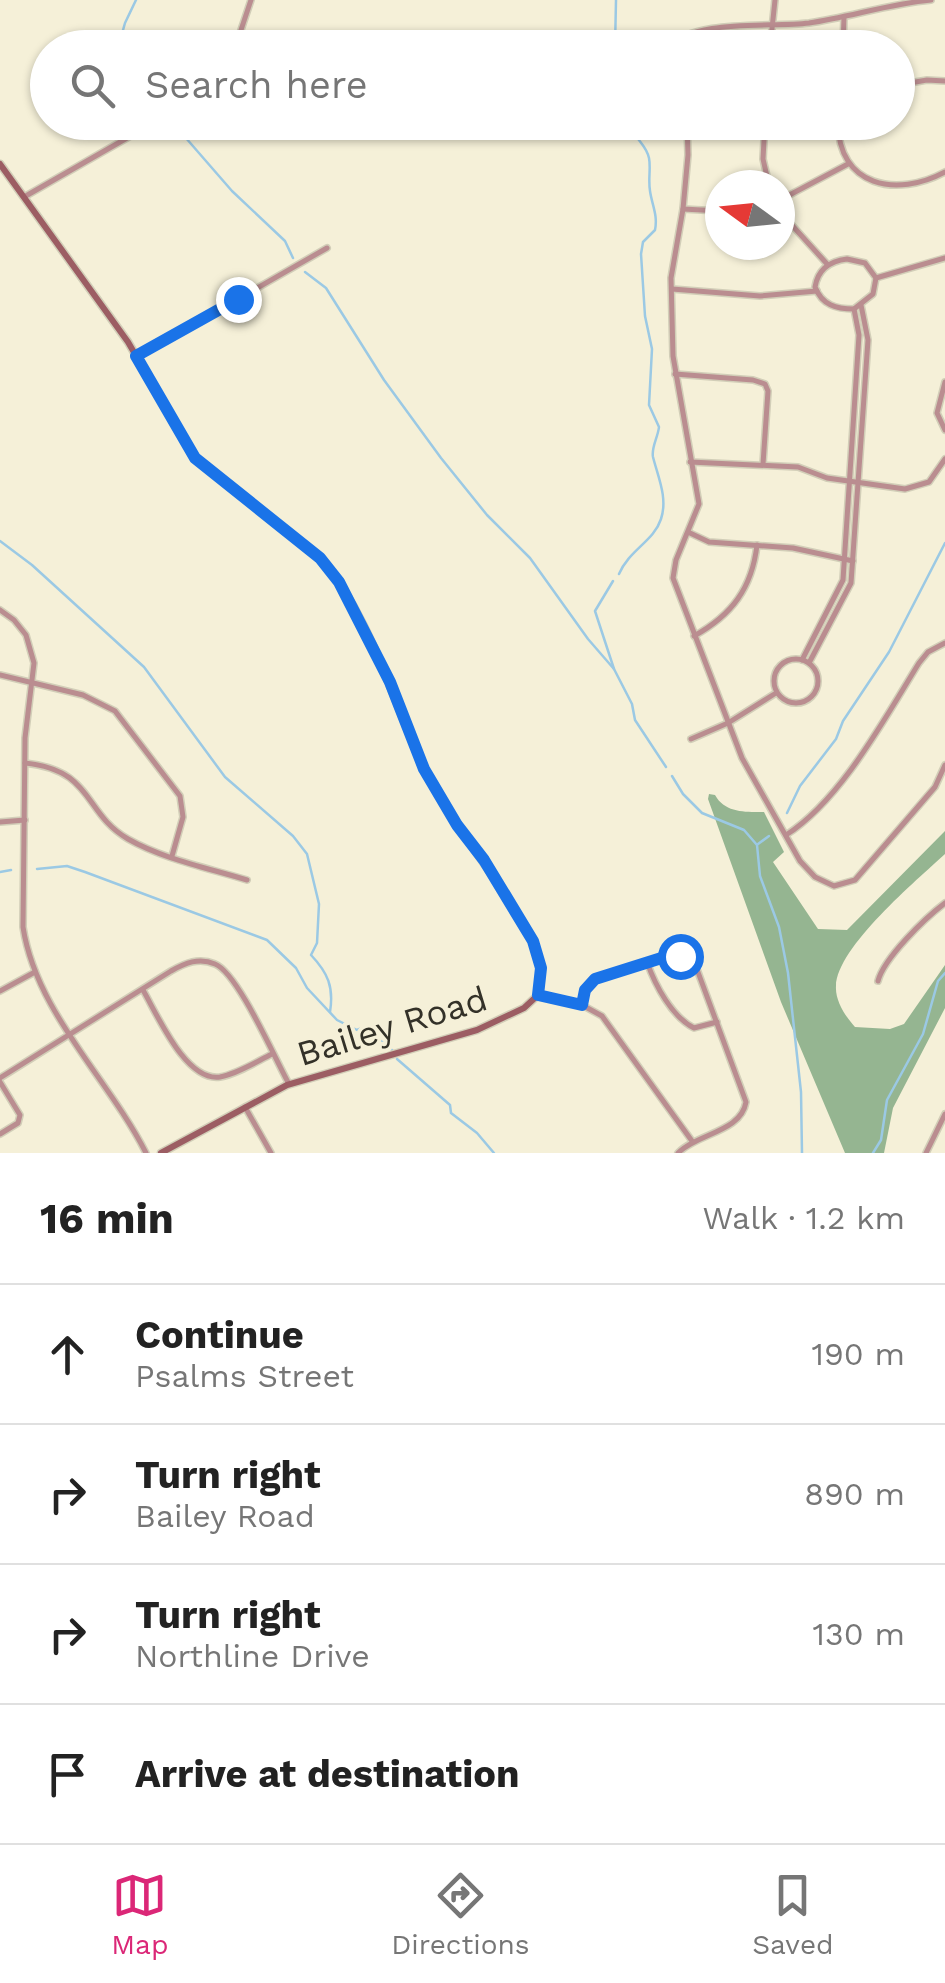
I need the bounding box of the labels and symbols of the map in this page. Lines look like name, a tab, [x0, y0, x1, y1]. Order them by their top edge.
north arrow	[705, 170, 795, 260]
route end	[216, 277, 262, 323]
route start	[658, 934, 704, 980]
street label: Bailey Road	[292, 977, 492, 1075]

